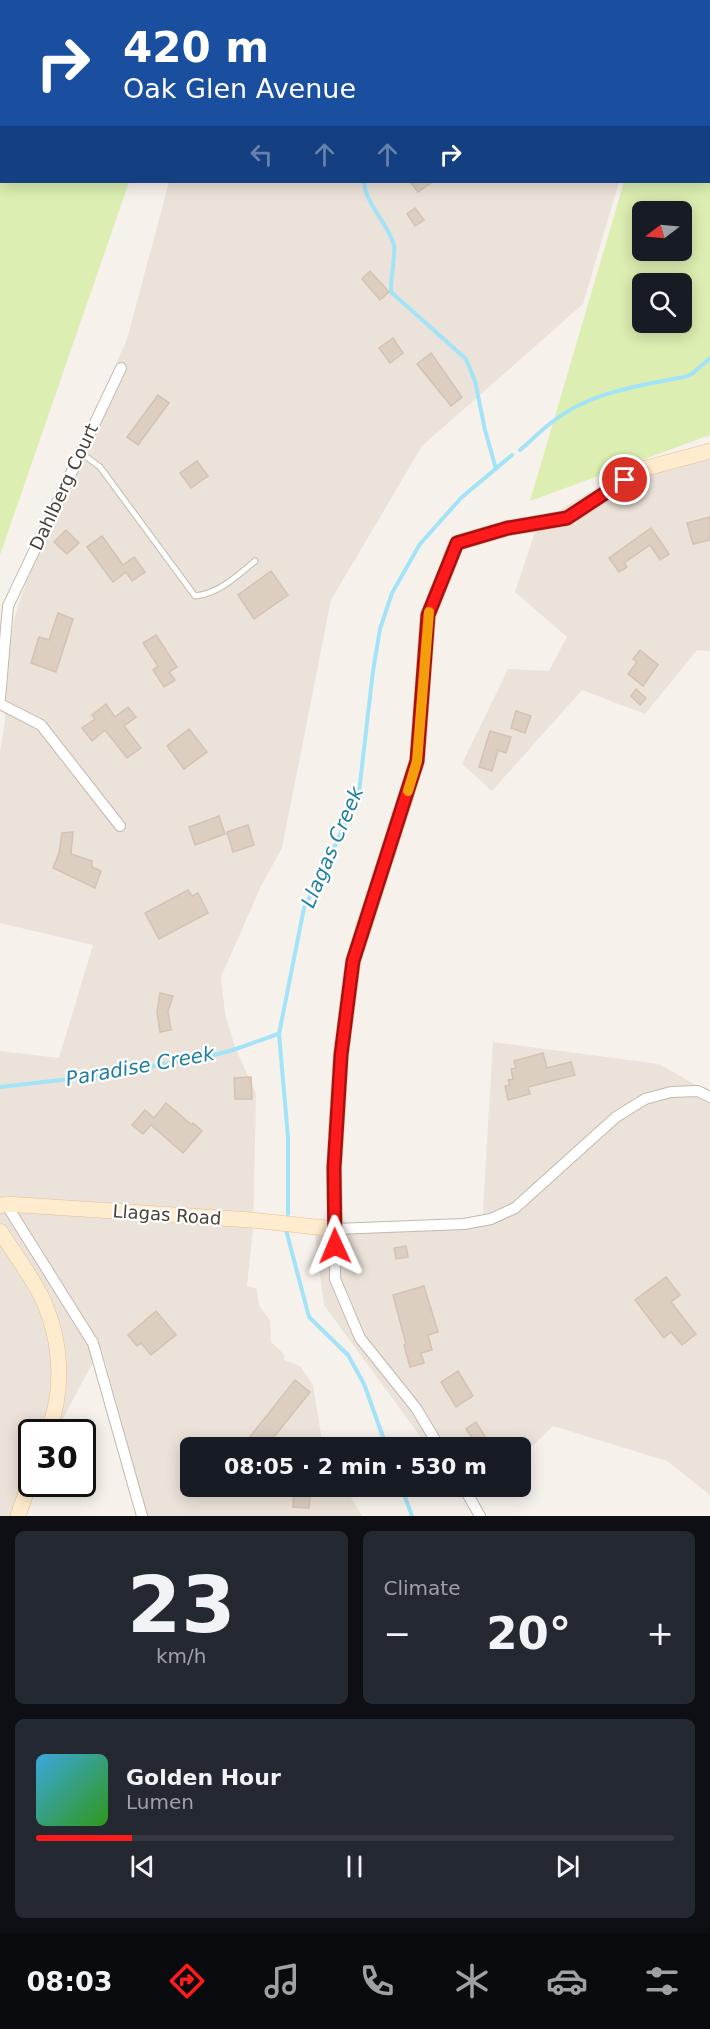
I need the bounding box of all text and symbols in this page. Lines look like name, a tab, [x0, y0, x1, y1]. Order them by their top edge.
text: 420 m	[123, 23, 269, 72]
icon: right	[24, 24, 102, 102]
text: Oak Glen Avenue	[123, 73, 356, 104]
icon: left	[245, 138, 278, 171]
icon: ahead	[308, 138, 341, 171]
icon: ahead	[371, 138, 404, 171]
icon: right	[434, 138, 467, 171]
north arrow	[632, 201, 692, 261]
map controls	[632, 201, 692, 333]
button: search	[632, 273, 692, 333]
street label: Dahlberg Court	[25, 420, 102, 554]
pin	[599, 454, 650, 505]
icon: arrive	[608, 463, 641, 496]
water label: Llagas Creek	[296, 782, 369, 911]
water label: Paradise Creek	[64, 1041, 218, 1091]
street label: Llagas Road	[112, 1200, 222, 1229]
position arrow	[303, 1214, 367, 1278]
speed limit sign: 30	[18, 1419, 96, 1497]
text: 08:05 · 2 min · 530 m	[224, 1454, 487, 1479]
text: 23	[127, 1560, 236, 1650]
text: Climate	[384, 1576, 460, 1600]
text: 20°	[486, 1607, 571, 1660]
text: −	[384, 1614, 411, 1653]
text: +	[646, 1614, 674, 1653]
text: km/h	[156, 1644, 206, 1668]
text: Golden Hour	[126, 1765, 281, 1790]
text: Lumen	[126, 1790, 194, 1814]
icon: previous	[126, 1850, 159, 1883]
icon: pause	[338, 1850, 371, 1883]
icon: next	[551, 1850, 584, 1883]
icon: directions	[166, 1960, 208, 2002]
icon: music	[261, 1960, 303, 2002]
icon: phone	[356, 1960, 398, 2002]
icon: climate	[451, 1960, 493, 2002]
icon: car	[546, 1960, 588, 2002]
icon: filters	[641, 1960, 683, 2002]
text: 08:03	[27, 1966, 113, 1997]

